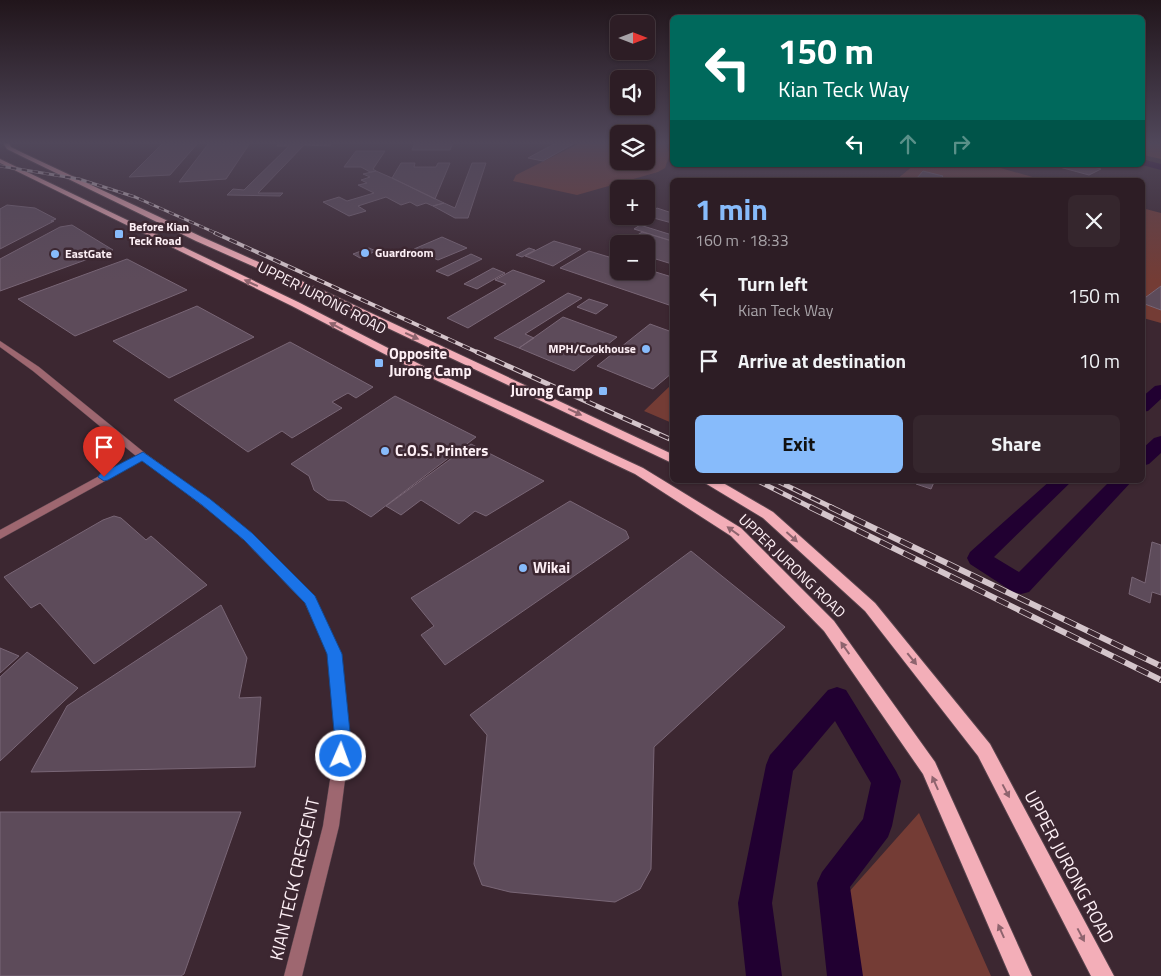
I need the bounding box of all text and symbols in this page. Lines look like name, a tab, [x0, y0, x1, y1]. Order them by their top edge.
north arrow	[610, 15, 655, 60]
map controls	[610, 15, 655, 280]
text: 150 m	[778, 24, 874, 78]
icon: left	[695, 35, 760, 100]
button: sound	[610, 70, 655, 115]
text: Kian Teck Way	[778, 72, 909, 106]
button: layers	[610, 125, 655, 170]
icon: left	[841, 130, 869, 158]
icon: ahead	[894, 130, 922, 158]
icon: right	[947, 130, 975, 158]
button: +	[610, 180, 655, 225]
text: 1 min	[695, 186, 768, 232]
button: close	[1068, 195, 1120, 247]
place label: Before Kian Teck Road	[129, 217, 189, 250]
marker: Before Kian Teck Road	[113, 228, 125, 240]
text: 160 m · 18:33	[695, 228, 789, 252]
button: −	[610, 235, 655, 280]
place label: Guardroom	[375, 243, 433, 262]
place label: EastGate	[65, 244, 112, 263]
marker: Guardroom	[359, 247, 371, 259]
marker: EastGate	[49, 248, 61, 260]
street label: UPPER JURONG ROAD	[254, 255, 391, 340]
text: Turn left	[738, 269, 808, 298]
one-way arrow	[244, 279, 258, 287]
text: 150 m	[1068, 281, 1120, 310]
icon: left	[695, 282, 723, 310]
text: Kian Teck Way	[738, 298, 834, 322]
one-way arrow	[329, 322, 343, 330]
one-way arrow	[405, 332, 419, 340]
place label: MPH/Cookhouse	[548, 339, 636, 358]
place label: Opposite Jurong Camp	[389, 342, 472, 382]
marker: MPH/Cookhouse	[640, 343, 652, 355]
text: Arrive at destination	[738, 346, 906, 375]
text: 10 m	[1079, 346, 1120, 375]
icon: arrive	[695, 347, 723, 375]
marker: Opposite Jurong Camp	[373, 357, 385, 369]
place label: Jurong Camp	[510, 379, 593, 402]
marker: Jurong Camp	[597, 385, 609, 397]
one-way arrow	[568, 408, 583, 416]
button: Exit	[695, 415, 903, 473]
button: Share	[913, 415, 1120, 473]
pin	[83, 426, 125, 477]
icon: arrive	[90, 433, 118, 461]
place label: C.O.S. Printers	[395, 439, 488, 462]
marker: C.O.S. Printers	[379, 445, 391, 457]
street label: UPPER JURONG ROAD	[733, 508, 851, 623]
one-way arrow	[726, 526, 740, 536]
one-way arrow	[786, 531, 799, 542]
place label: Wikai	[533, 556, 570, 579]
marker: Wikai	[517, 562, 529, 574]
one-way arrow	[840, 641, 850, 655]
one-way arrow	[906, 652, 917, 665]
position arrow	[314, 729, 366, 781]
one-way arrow	[931, 776, 939, 790]
one-way arrow	[1002, 784, 1010, 798]
street label: UPPER JURONG ROAD	[1018, 785, 1121, 948]
street label: KIAN TECK CRESCENT	[263, 794, 327, 963]
one-way arrow	[997, 924, 1005, 938]
one-way arrow	[1077, 928, 1085, 942]

